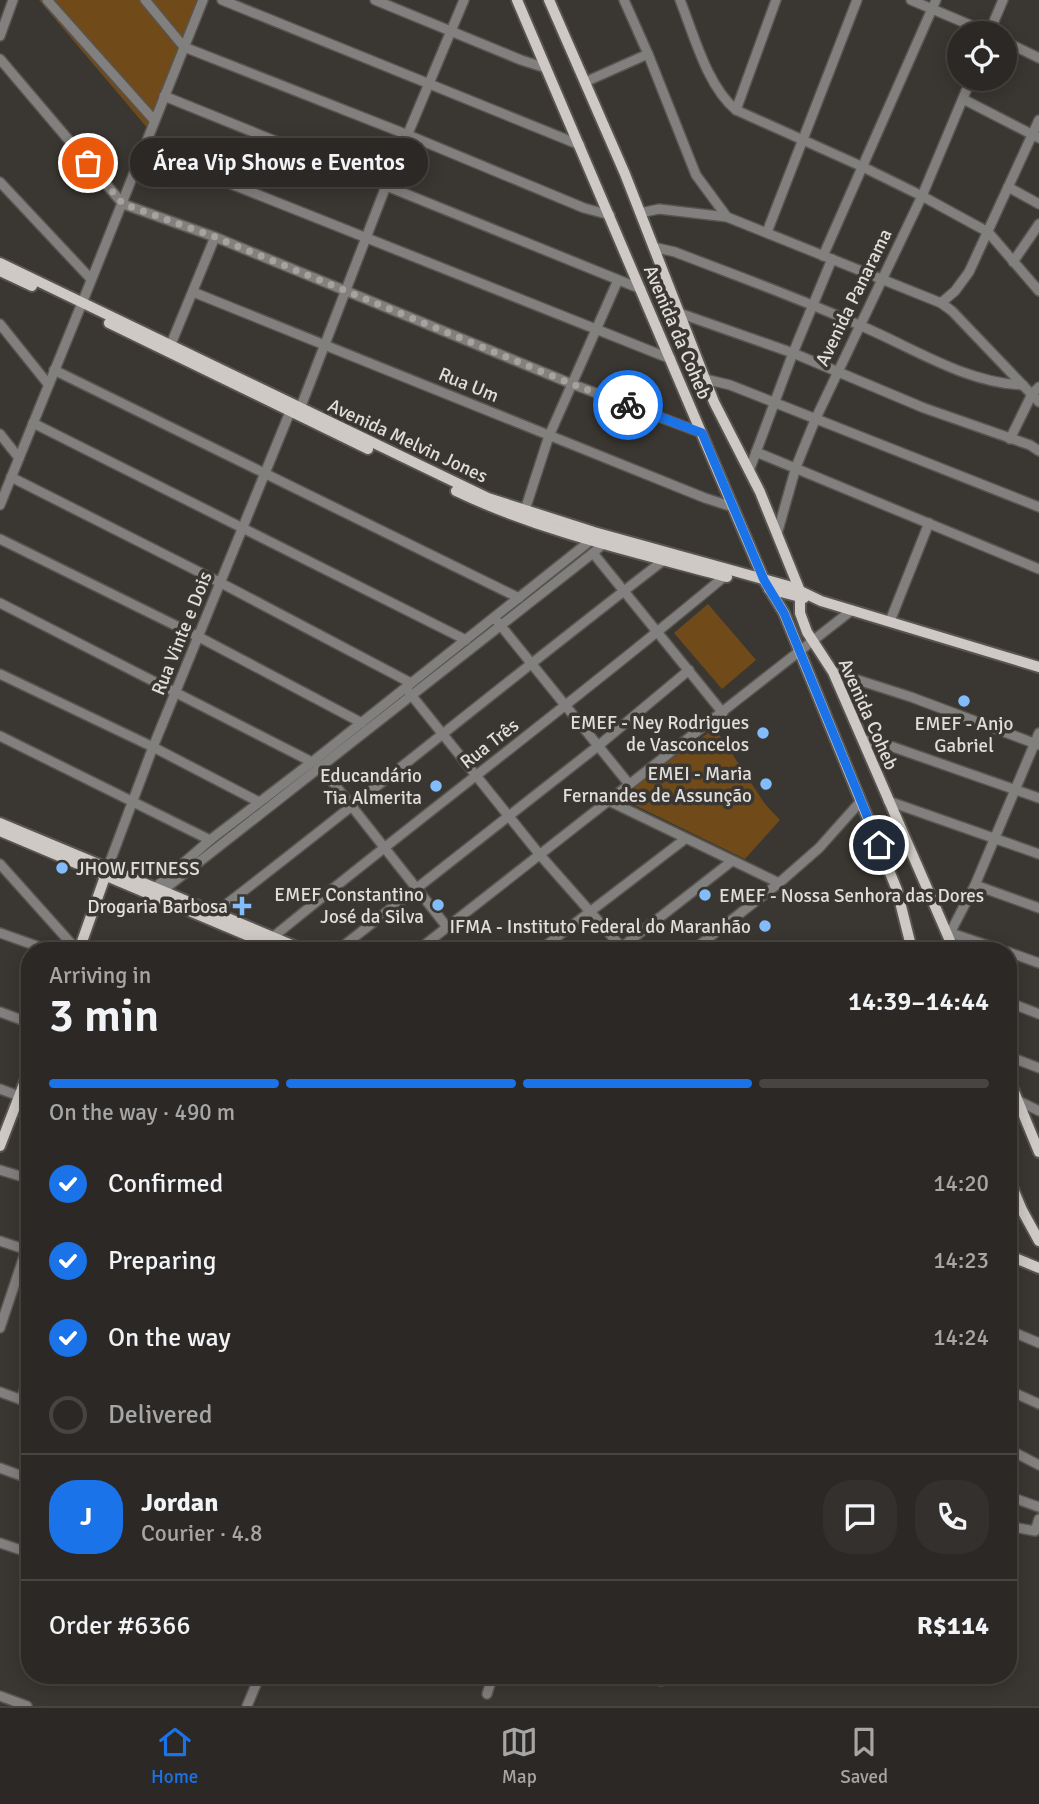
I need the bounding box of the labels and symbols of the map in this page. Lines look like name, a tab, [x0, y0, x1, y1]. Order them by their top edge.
pin	[58, 133, 118, 193]
callout: Área Vip Shows e Eventos	[130, 138, 428, 188]
street label: Avenida Panarama	[810, 225, 898, 370]
street label: Avenida da Coheb	[638, 262, 716, 403]
street label: Rua Um	[435, 362, 502, 408]
courier	[593, 370, 663, 440]
street label: Avenida Melvin Jones	[324, 393, 491, 488]
street label: Rua Vinte e Dois	[146, 568, 218, 699]
street label: Avenida Coheb	[833, 655, 903, 774]
marker: EMEF - Anjo Gabriel	[956, 693, 972, 709]
place label: EMEF - Ney Rodrigues de Vasconcelos	[570, 711, 749, 757]
place label: EMEF - Anjo Gabriel	[915, 712, 1014, 758]
street label: Rua Três	[455, 713, 524, 774]
marker: EMEF - Ney Rodrigues de Vasconcelos	[755, 725, 771, 741]
place label: EMEI - Maria Fernandes de Assunção	[563, 762, 752, 808]
place label: Educandário Tia Almerita	[320, 764, 422, 810]
marker: EMEI - Maria Fernandes de Assunção	[758, 776, 774, 792]
marker: Educandário Tia Almerita	[428, 778, 444, 794]
pin	[849, 815, 909, 875]
place label: JHOW FITNESS	[76, 857, 200, 881]
marker: JHOW FITNESS	[54, 860, 70, 876]
place label: EMEF Constantino José da Silva	[274, 883, 424, 929]
place label: EMEF - Nossa Senhora das Dores	[719, 884, 984, 908]
marker: EMEF - Nossa Senhora das Dores	[697, 887, 713, 903]
place label: Drogaria Barbosa	[87, 895, 228, 919]
marker: EMEF Constantino José da Silva	[430, 897, 446, 913]
marker: Drogaria Barbosa	[234, 898, 250, 914]
place label: IFMA - Instituto Federal do Maranhão	[449, 915, 751, 939]
marker: IFMA - Instituto Federal do Maranhão	[757, 918, 773, 934]

